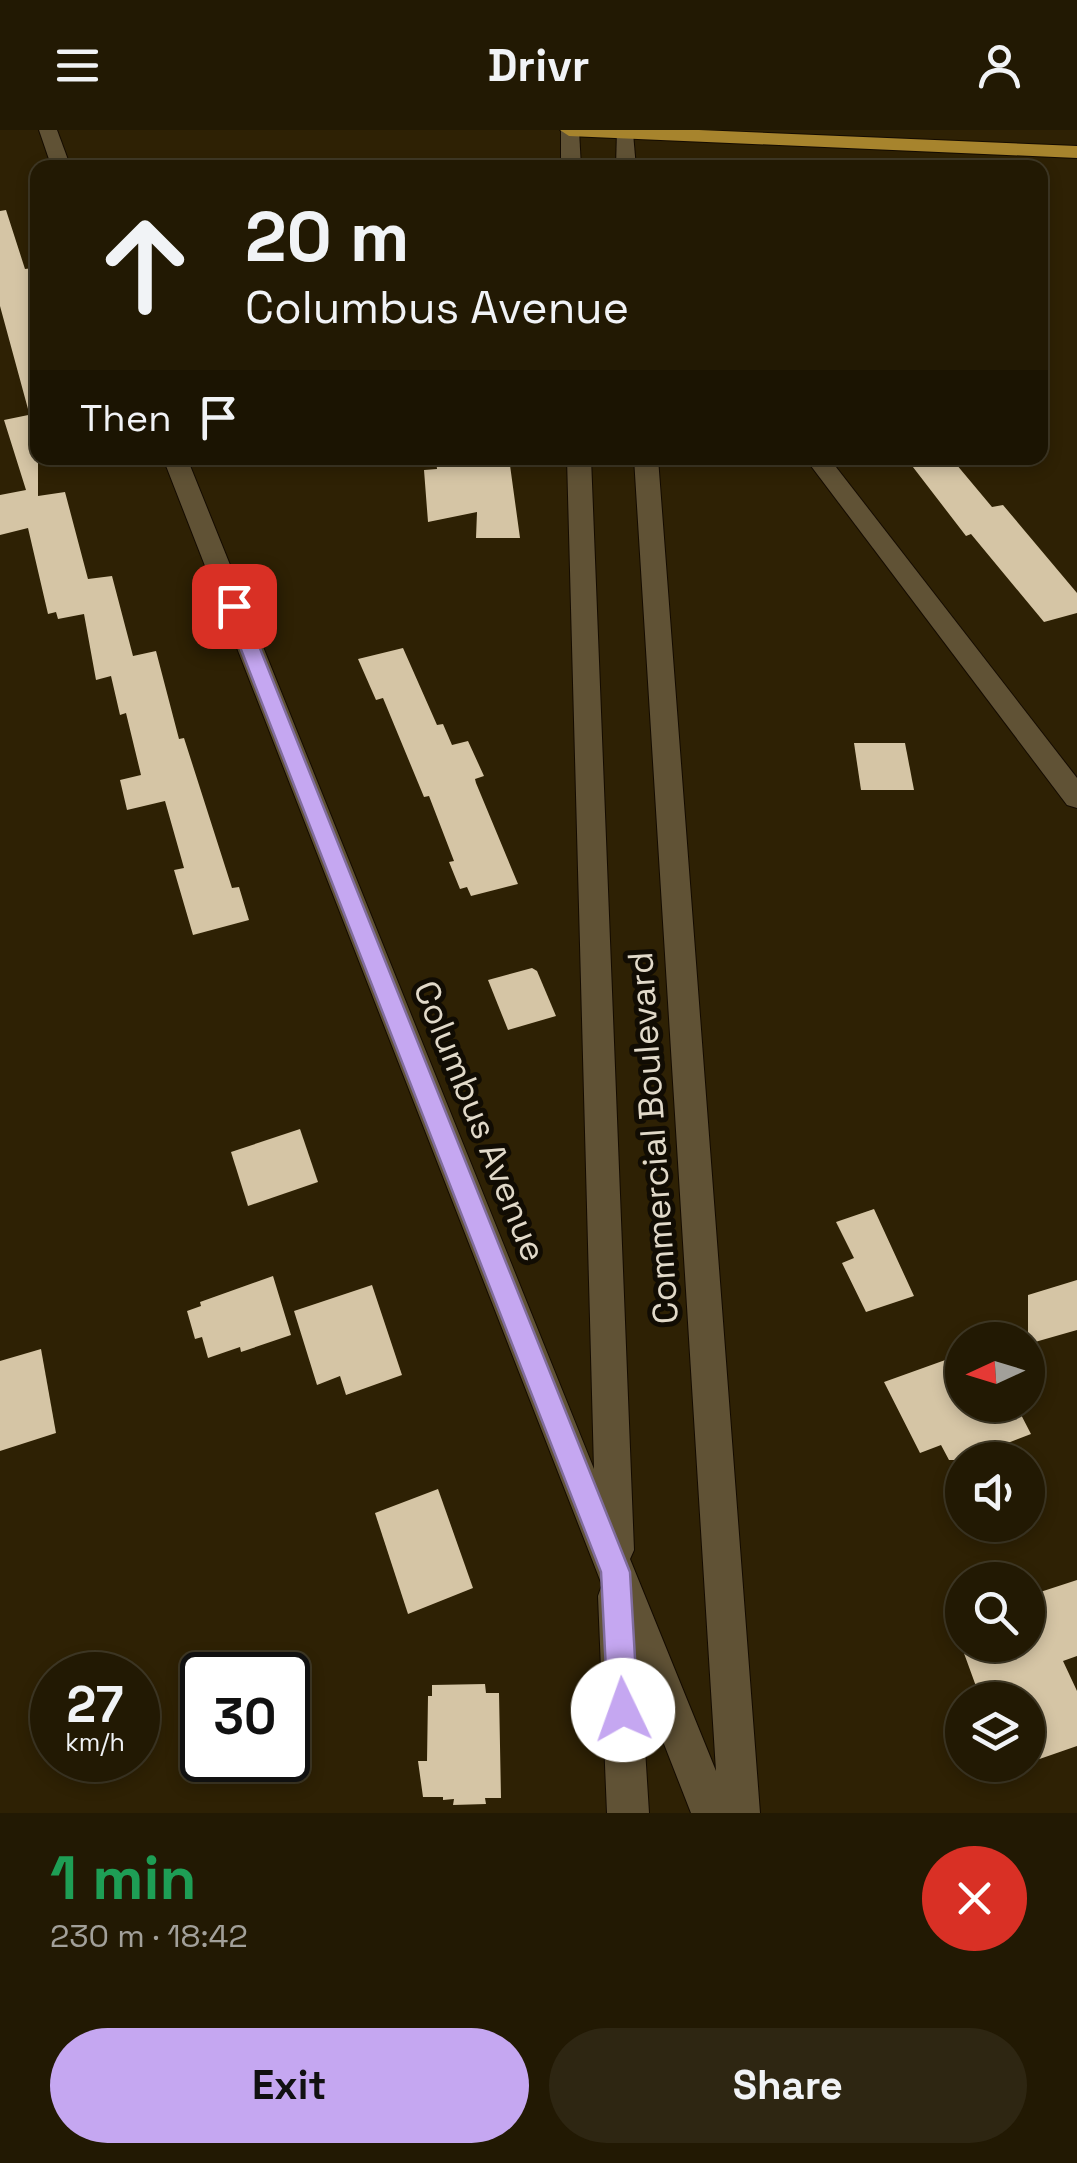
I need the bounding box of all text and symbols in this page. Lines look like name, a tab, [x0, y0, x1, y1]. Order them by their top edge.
text: Drivr	[487, 37, 590, 94]
icon: menu	[50, 38, 105, 93]
icon: person	[972, 38, 1027, 93]
text: 20 m	[245, 192, 410, 281]
icon: ahead	[80, 200, 210, 330]
text: Columbus Avenue	[245, 279, 629, 336]
icon: arrive	[191, 390, 246, 445]
text: Then	[80, 394, 171, 442]
pin	[192, 564, 277, 649]
icon: arrive	[207, 579, 262, 634]
street label: Commercial Boulevard	[618, 950, 688, 1326]
street label: Columbus Avenue	[404, 974, 556, 1268]
north arrow	[945, 1322, 1045, 1422]
map controls	[945, 1322, 1045, 1782]
button: sound	[945, 1442, 1045, 1542]
button: search	[945, 1562, 1045, 1662]
speed limit sign: 30	[180, 1652, 310, 1782]
position arrow	[571, 1658, 675, 1762]
text: 27	[67, 1673, 123, 1737]
button: layers	[945, 1682, 1045, 1782]
text: km/h	[65, 1726, 125, 1758]
text: 1 min	[50, 1840, 197, 1917]
button: close	[922, 1846, 1027, 1951]
text: 230 m · 18:42	[50, 1916, 248, 1956]
button: Exit	[50, 2028, 529, 2143]
button: Share	[549, 2028, 1027, 2143]

